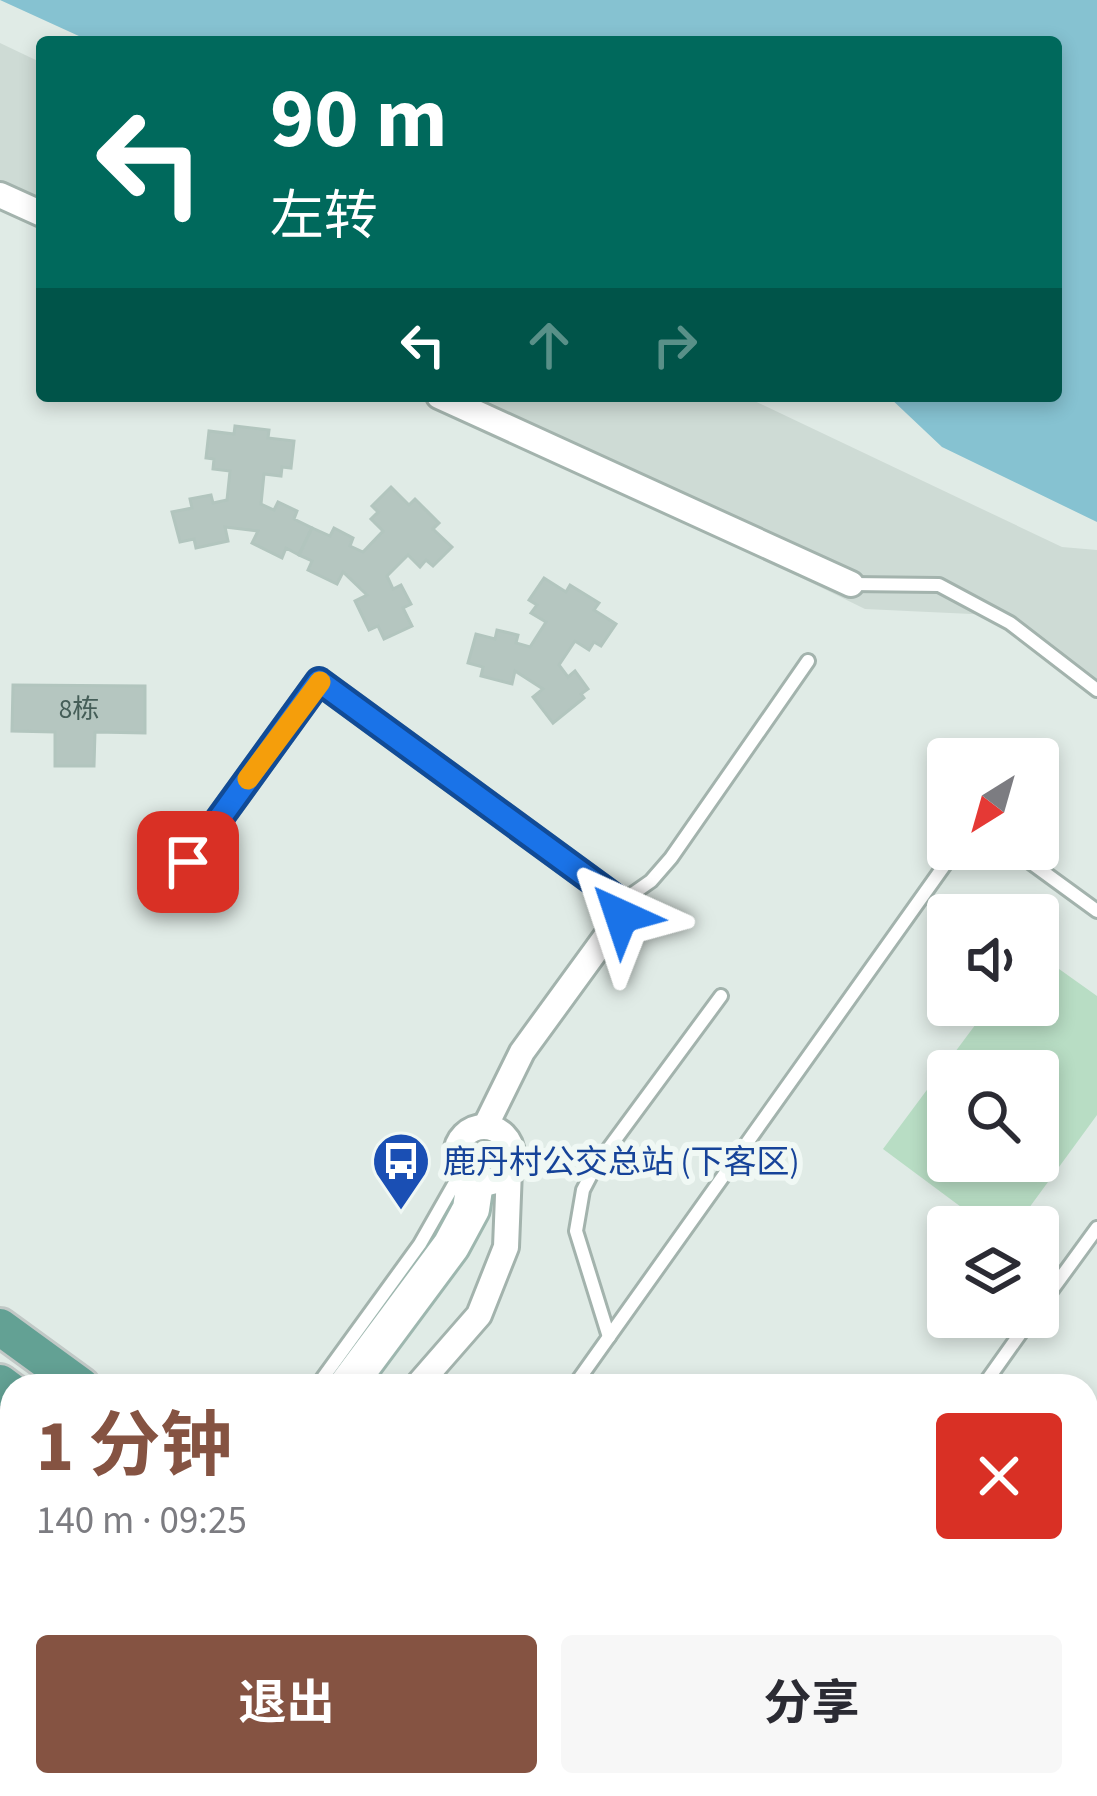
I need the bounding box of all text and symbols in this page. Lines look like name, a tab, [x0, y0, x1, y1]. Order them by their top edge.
text: 90 m	[270, 60, 448, 180]
icon: left	[72, 84, 228, 240]
text: 左转	[270, 179, 378, 256]
icon: left	[390, 312, 456, 378]
icon: ahead	[516, 312, 582, 378]
icon: right	[642, 312, 708, 378]
house number: 8栋	[59, 690, 99, 729]
north arrow	[927, 738, 1059, 870]
map controls	[927, 738, 1059, 1338]
pin	[137, 811, 239, 913]
icon: arrive	[155, 829, 221, 895]
position arrow	[558, 853, 684, 979]
button: sound	[927, 894, 1059, 1026]
button: search	[927, 1050, 1059, 1182]
bus stop icon: 鹿丹村公交总站 (下客区)	[370, 1130, 432, 1212]
place label: 鹿丹村公交总站 (下客区)	[443, 1139, 800, 1186]
button: layers	[927, 1206, 1059, 1338]
text: 1 分钟	[36, 1396, 232, 1499]
button: close	[936, 1413, 1062, 1539]
text: 140 m · 09:25	[36, 1493, 247, 1549]
button: 退出	[36, 1635, 537, 1773]
button: 分享	[561, 1635, 1062, 1773]

